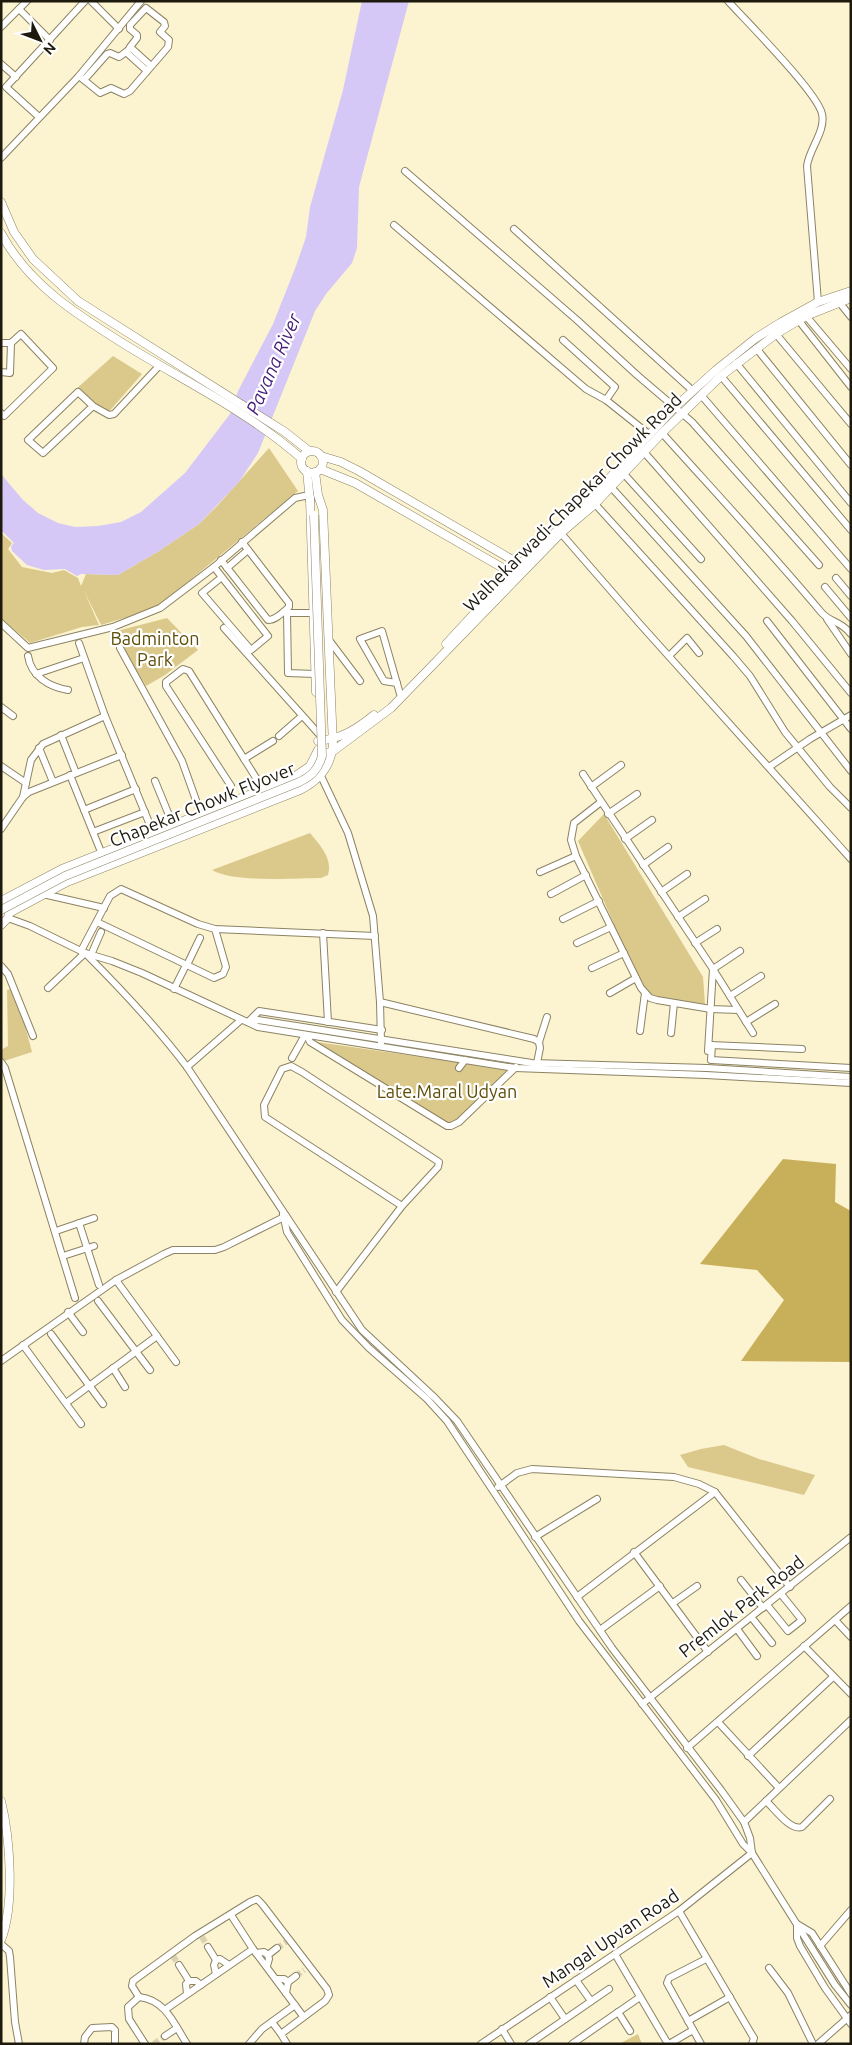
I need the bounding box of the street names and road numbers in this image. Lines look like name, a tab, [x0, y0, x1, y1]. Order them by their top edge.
street label: Walhekarwadi-Chapekar Chowk Road	[459, 389, 685, 615]
street label: Chapekar Chowk Flyover	[106, 758, 298, 850]
street label: Premlok Park Road	[675, 1551, 807, 1661]
street label: Mangal Upvan Road	[538, 1885, 682, 1991]

